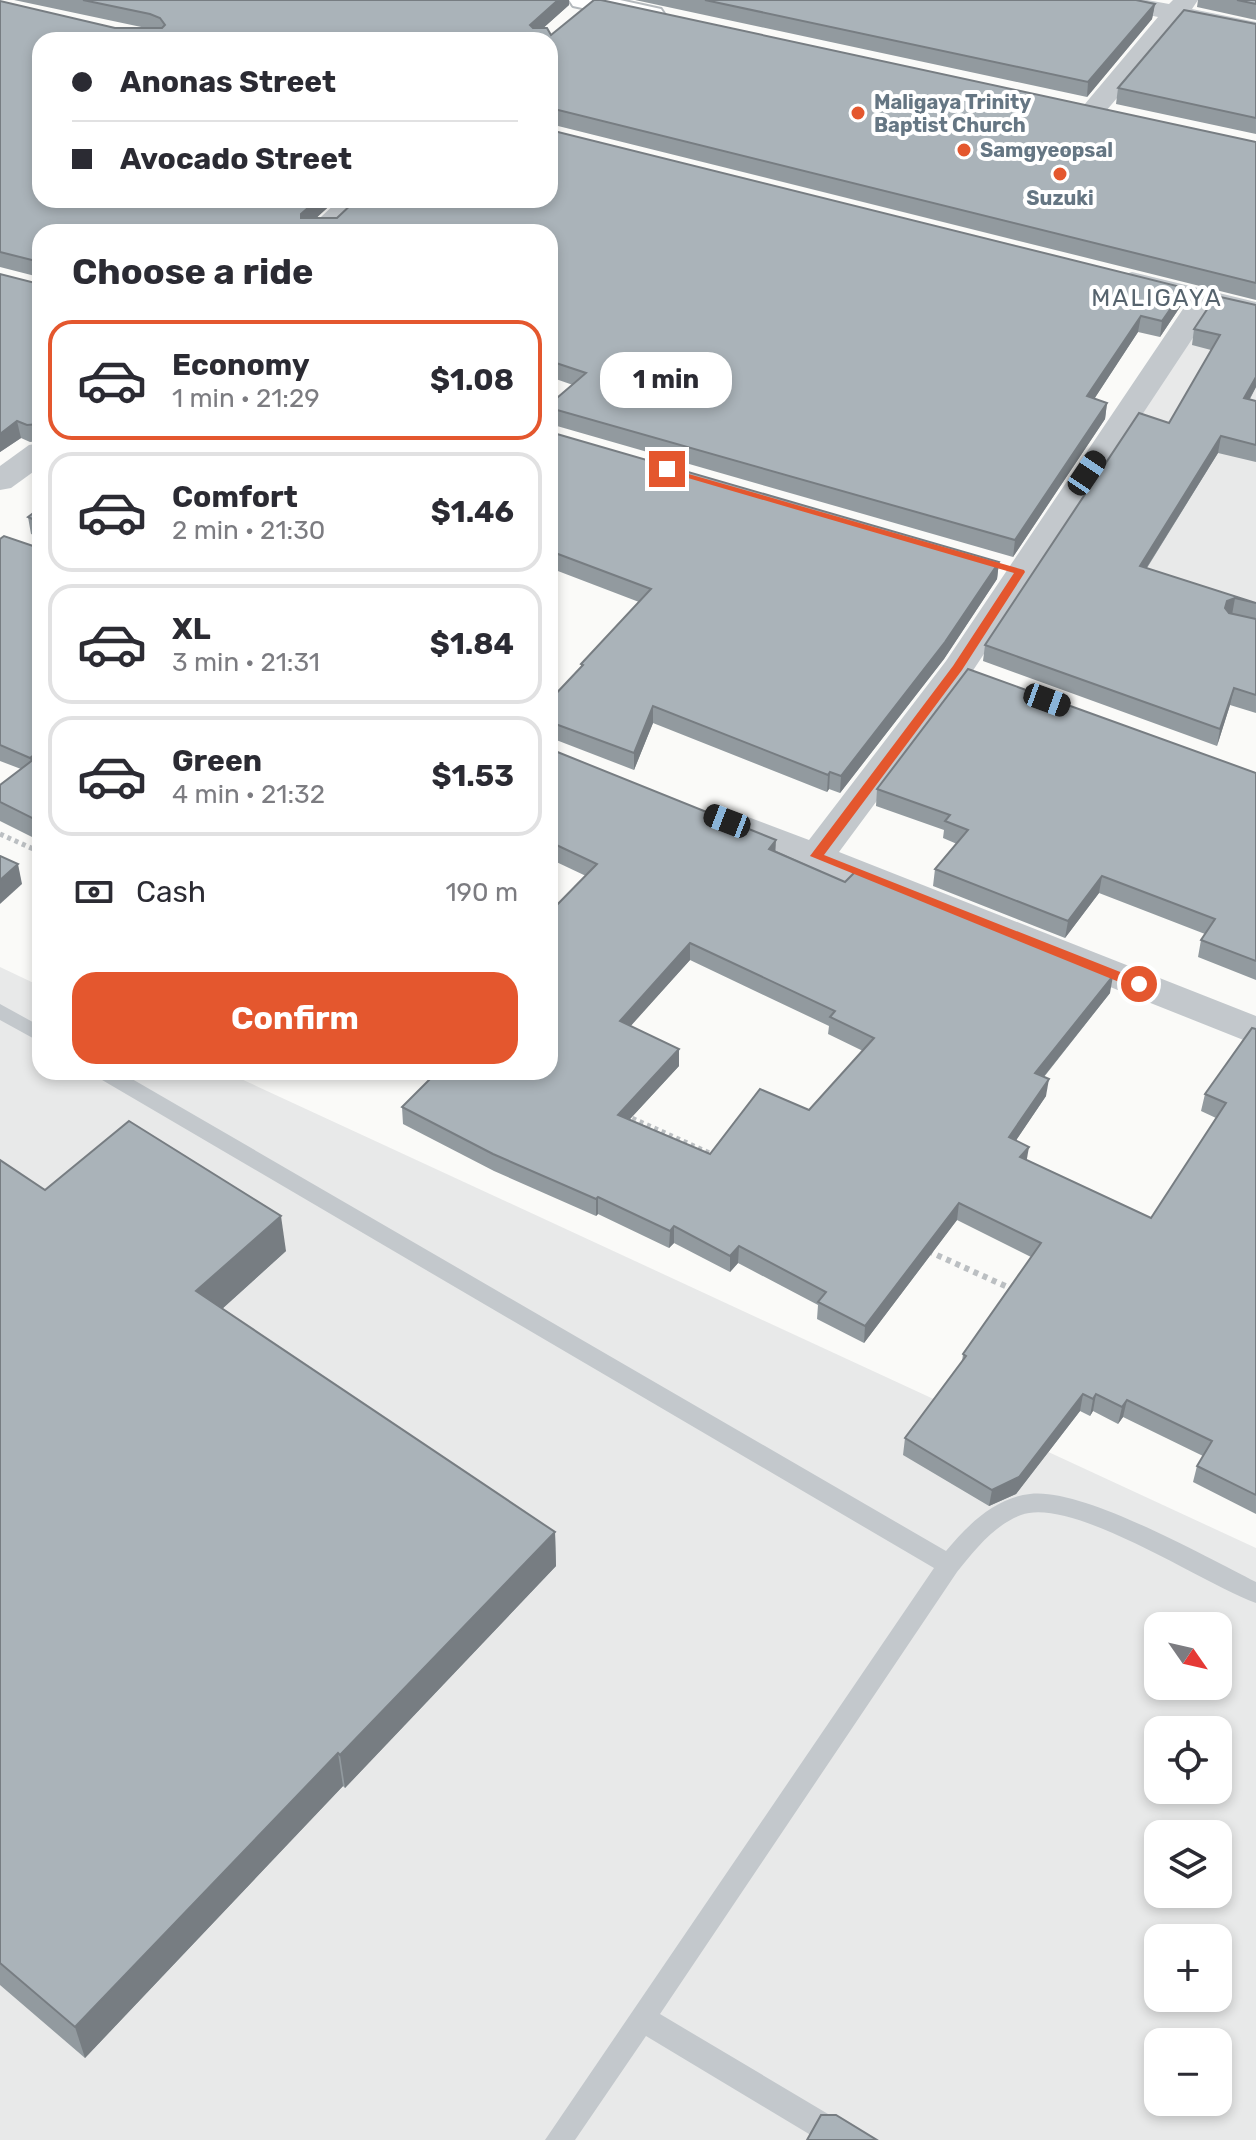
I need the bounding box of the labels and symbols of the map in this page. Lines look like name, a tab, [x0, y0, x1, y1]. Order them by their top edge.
place label: Maligaya Trinity Baptist Church	[874, 90, 1031, 137]
marker: Maligaya Trinity Baptist Church	[849, 104, 867, 122]
place label: Samgyeopsal	[980, 138, 1113, 162]
marker: Samgyeopsal	[955, 141, 973, 159]
marker: Suzuki	[1051, 165, 1069, 183]
place label: Suzuki	[1026, 186, 1094, 210]
district label: MALIGAYA	[1091, 284, 1223, 312]
callout: 1 min	[601, 353, 733, 409]
car	[1064, 446, 1110, 500]
route end	[649, 451, 685, 487]
car	[1020, 681, 1074, 719]
car	[700, 801, 754, 841]
route start	[1121, 966, 1157, 1002]
north arrow	[1144, 1612, 1232, 1700]

